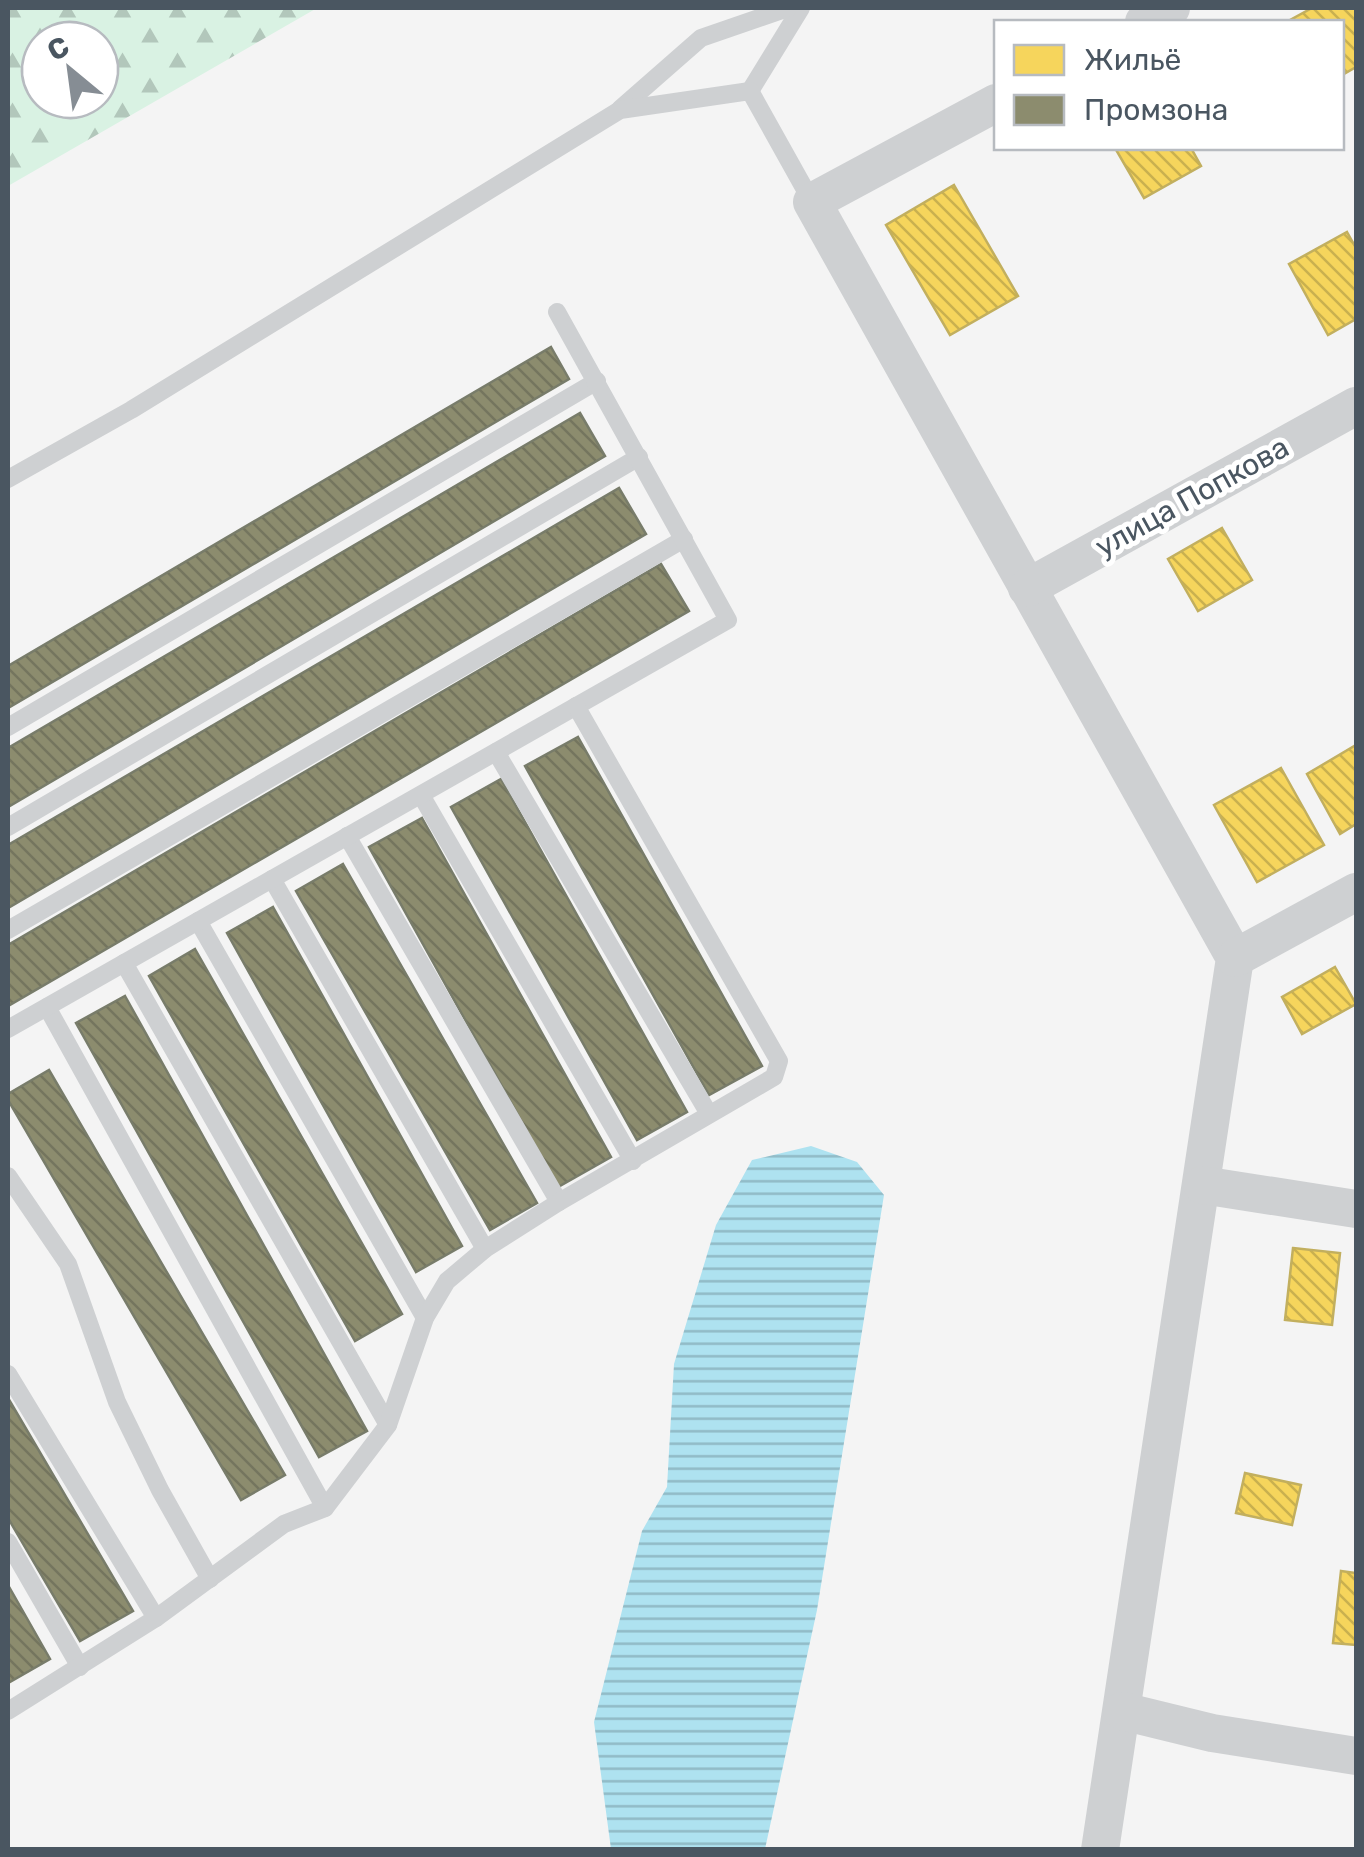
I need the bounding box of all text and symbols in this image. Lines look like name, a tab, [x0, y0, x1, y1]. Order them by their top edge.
north arrow	[20, 20, 120, 120]
legend	[994, 20, 1344, 150]
text: С	[42, 29, 75, 68]
text: Жильё	[1084, 42, 1181, 78]
text: Промзона	[1084, 92, 1228, 128]
street label: улица Попкова	[1089, 429, 1295, 565]

